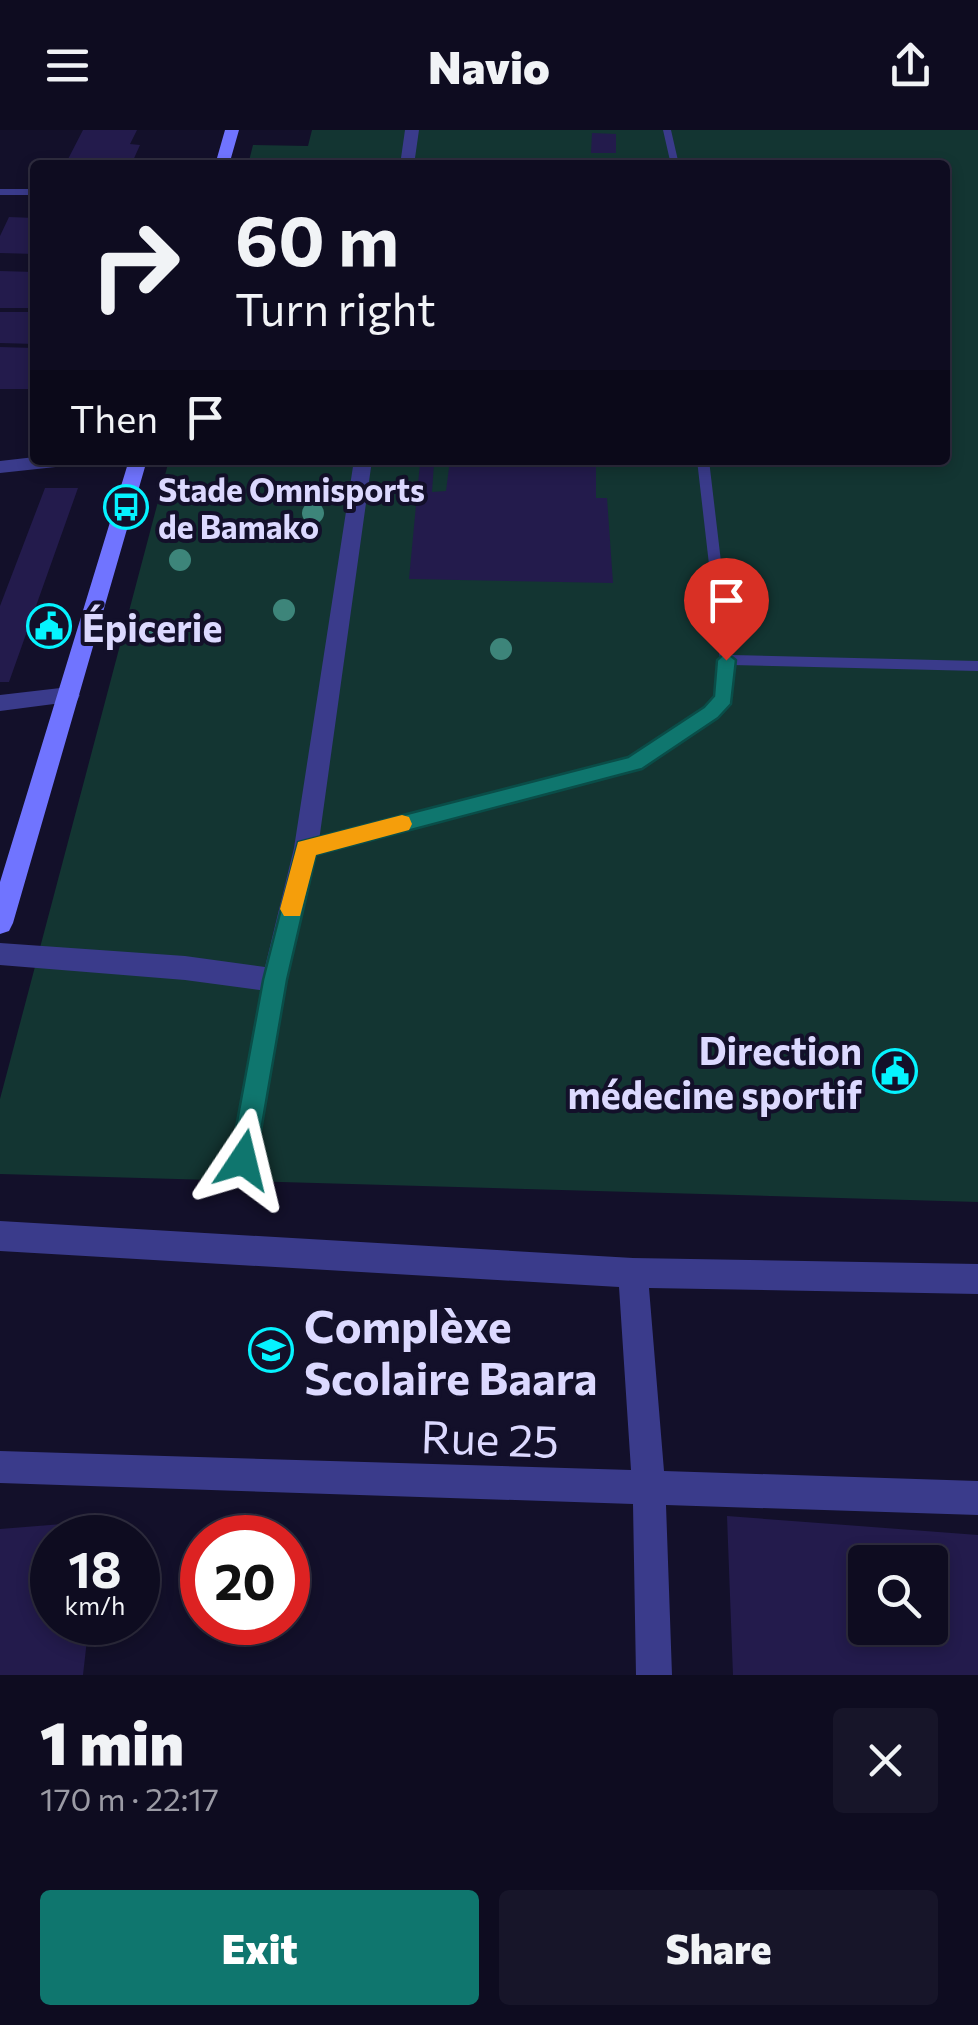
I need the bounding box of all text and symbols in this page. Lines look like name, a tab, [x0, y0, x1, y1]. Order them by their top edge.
icon: menu	[40, 38, 95, 93]
text: Navio	[428, 38, 550, 93]
icon: share	[883, 38, 938, 93]
text: 60 m	[235, 195, 399, 280]
icon: right	[70, 200, 200, 330]
text: Turn right	[235, 280, 436, 335]
icon: arrive	[178, 390, 233, 445]
text: Then	[70, 394, 158, 441]
place label: Stade Omnisports de Bamako	[158, 469, 425, 546]
bus stop icon: Stade Omnisports de Bamako	[103, 484, 149, 530]
pin	[684, 558, 769, 661]
icon: arrive	[699, 573, 754, 628]
public building icon: Épicerie	[26, 603, 72, 649]
place label: Épicerie	[82, 603, 222, 650]
place label: Direction médecine sportif	[568, 1026, 862, 1117]
public building icon: Direction médecine sportif	[872, 1048, 918, 1094]
position arrow	[191, 1108, 295, 1212]
place label: Complèxe Scolaire Baara	[304, 1297, 598, 1404]
school or university icon: Complèxe Scolaire Baara	[248, 1327, 294, 1373]
street label: Rue 25	[420, 1407, 560, 1467]
speed limit sign: 20	[180, 1515, 310, 1645]
text: 18	[68, 1537, 122, 1598]
map controls	[848, 1545, 948, 1645]
button: search	[848, 1545, 948, 1645]
text: km/h	[65, 1590, 125, 1620]
text: 1 min	[40, 1704, 184, 1777]
button: close	[833, 1708, 938, 1813]
text: 170 m · 22:17	[40, 1778, 219, 1818]
button: Exit	[40, 1890, 479, 2005]
button: Share	[499, 1890, 938, 2005]

